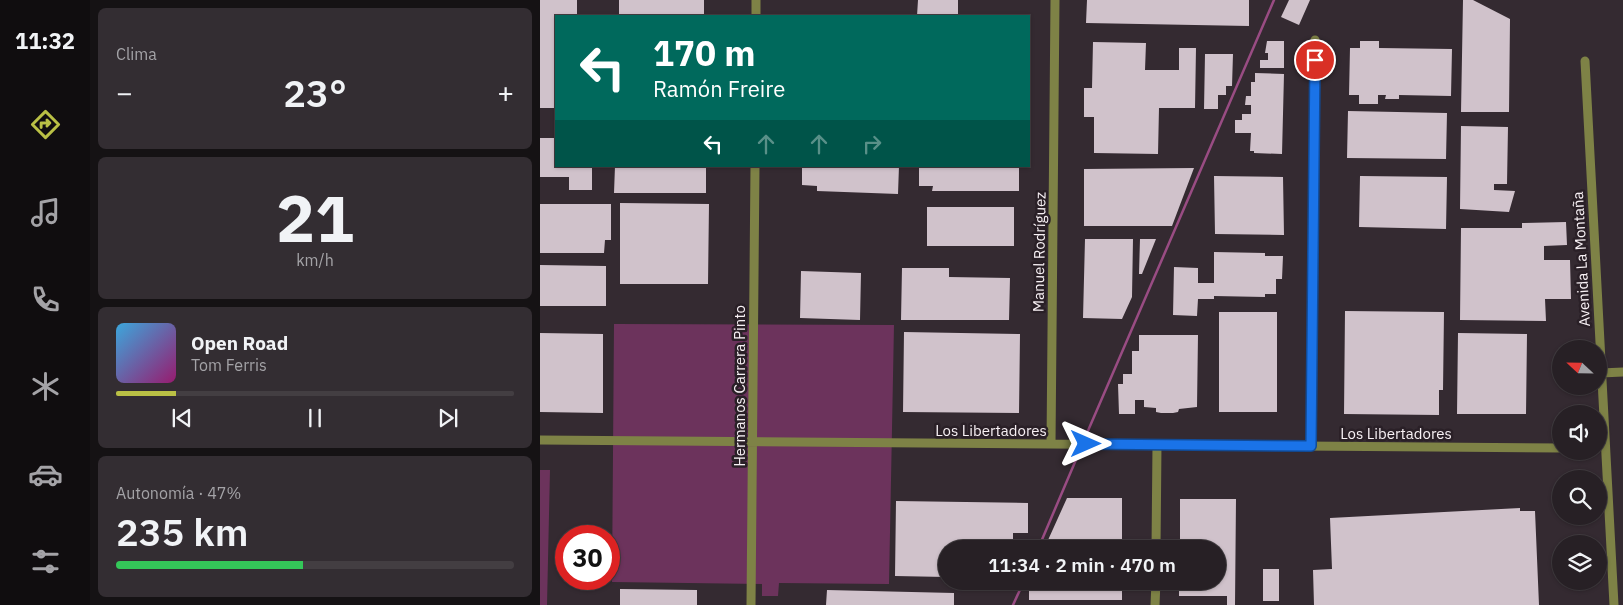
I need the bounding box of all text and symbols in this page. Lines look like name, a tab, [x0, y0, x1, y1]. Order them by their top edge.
text: 11:32	[15, 26, 75, 55]
text: 170 m	[653, 30, 756, 76]
icon: left	[570, 35, 635, 100]
pin	[1294, 39, 1336, 81]
text: Clima	[116, 44, 157, 64]
icon: arrive	[1301, 46, 1329, 74]
text: 23°	[283, 68, 347, 117]
text: −	[116, 74, 133, 111]
text: +	[497, 74, 514, 111]
text: Ramón Freire	[653, 74, 785, 103]
icon: directions	[28, 107, 63, 142]
icon: left	[699, 130, 727, 158]
icon: ahead	[752, 130, 780, 158]
icon: ahead	[805, 130, 833, 158]
icon: right	[858, 130, 886, 158]
text: 21	[276, 175, 354, 260]
street label: Avenida La Montaña	[1568, 191, 1594, 327]
street label: Manuel Rodríguez	[1028, 192, 1050, 312]
icon: music	[28, 195, 63, 230]
text: km/h	[296, 250, 334, 270]
icon: phone	[28, 282, 63, 317]
street label: Hermanos Carrera Pinto	[730, 305, 749, 467]
text: Open Road	[191, 331, 288, 355]
north arrow	[1552, 340, 1608, 395]
map controls	[1552, 340, 1607, 590]
text: Tom Ferris	[191, 355, 267, 375]
icon: climate	[28, 369, 63, 404]
icon: previous	[168, 404, 196, 432]
icon: pause	[301, 404, 329, 432]
icon: next	[434, 404, 462, 432]
button: sound	[1552, 405, 1607, 460]
position arrow	[1059, 417, 1111, 469]
street label: Los Libertadores	[935, 421, 1047, 440]
street label: Los Libertadores	[1340, 424, 1452, 443]
icon: car	[28, 457, 63, 492]
button: search	[1552, 470, 1607, 525]
text: Autonomía · 47%	[116, 483, 241, 503]
text: 235 km	[116, 507, 248, 556]
speed limit sign: 30	[555, 525, 620, 590]
button: layers	[1552, 535, 1607, 590]
icon: filters	[28, 544, 63, 579]
text: 11:34 · 2 min · 470 m	[988, 553, 1176, 577]

